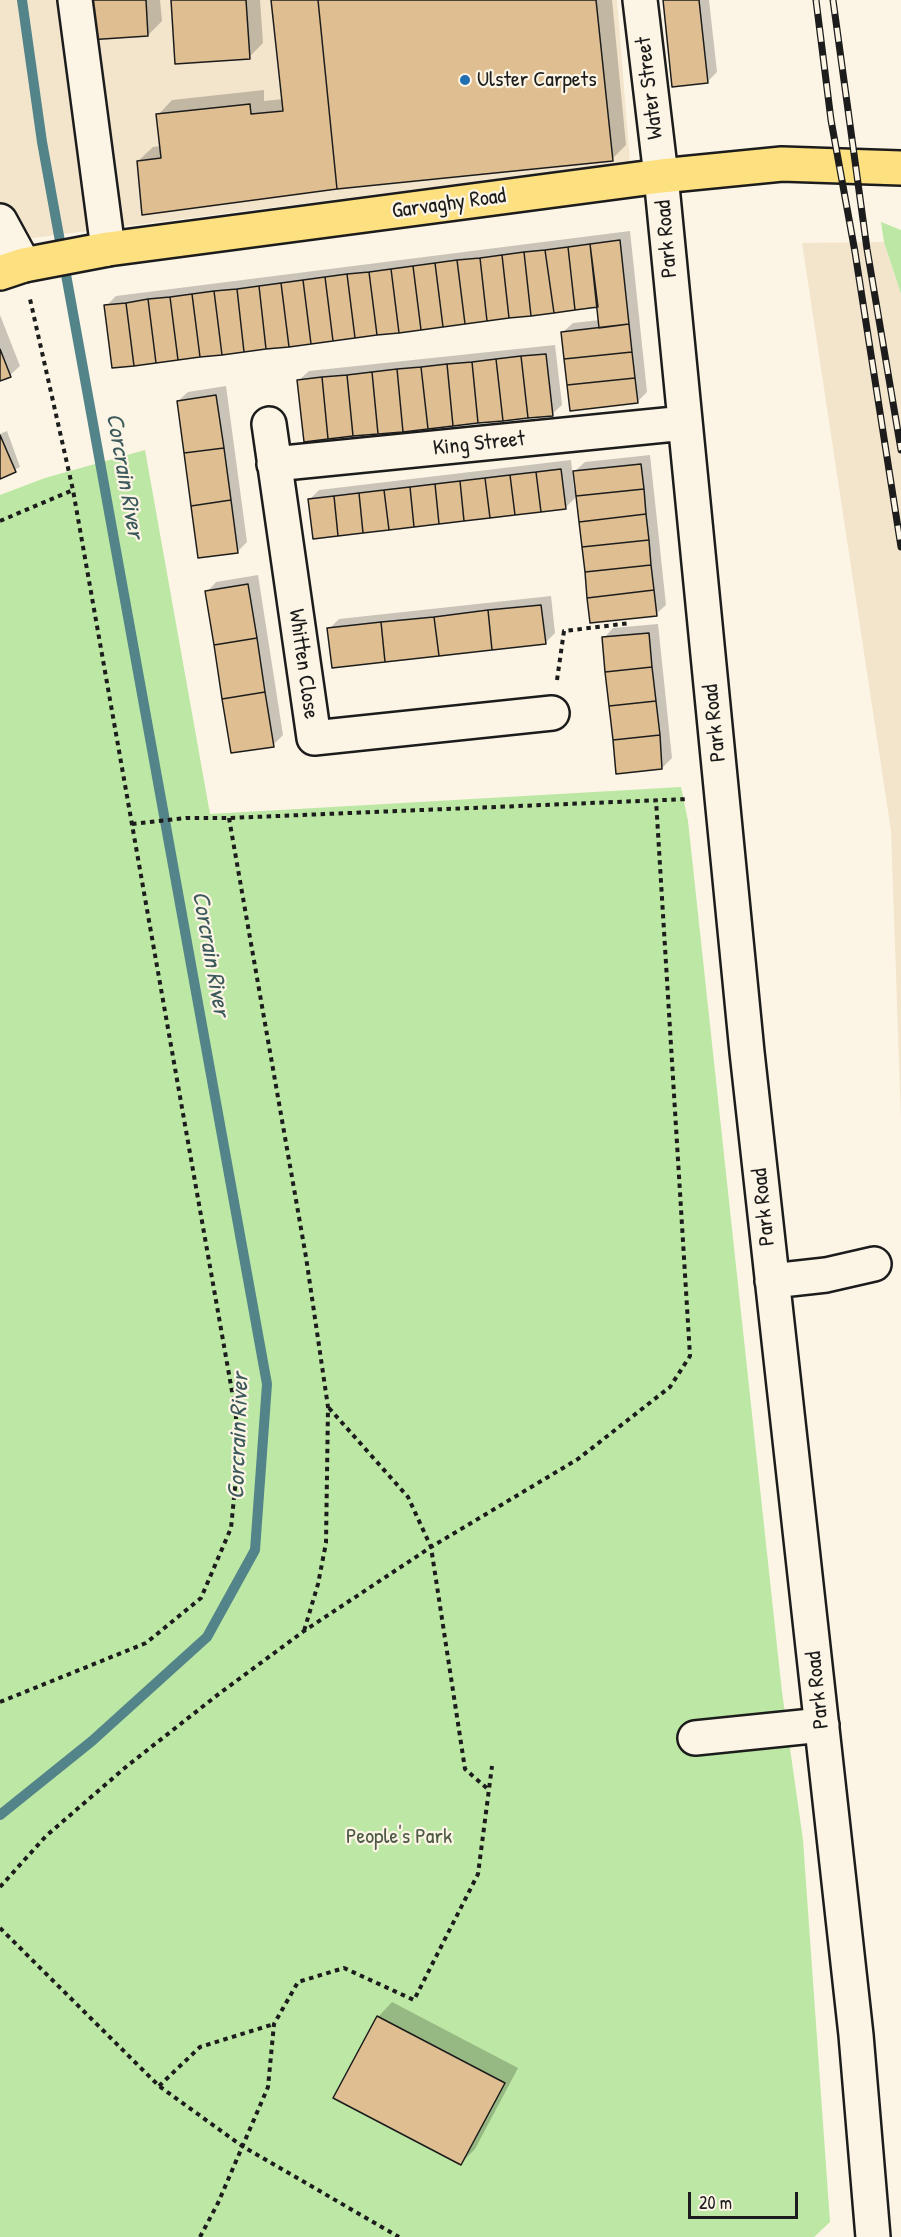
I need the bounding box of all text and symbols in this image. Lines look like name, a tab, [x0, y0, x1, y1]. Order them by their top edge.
street label: Water Street	[631, 35, 669, 141]
place label: Ulster Carpets	[477, 67, 597, 93]
marker: Ulster Carpets	[458, 73, 472, 87]
street label: Garvaghy Road	[390, 183, 508, 225]
street label: Park Road	[650, 199, 684, 279]
water label: Corcrain River	[99, 411, 149, 541]
street label: King Street	[432, 426, 526, 462]
street label: Whitten Close	[282, 607, 324, 721]
street label: Park Road	[698, 683, 732, 763]
water label: Corcrain River	[185, 889, 235, 1019]
street label: Park Road	[747, 1167, 781, 1247]
water label: Corcrain River	[222, 1372, 256, 1500]
street label: Park Road	[801, 1650, 835, 1730]
park label: People's Park	[346, 1824, 452, 1850]
scale bar	[691, 2180, 800, 2218]
text: 20 m	[699, 2190, 732, 2215]

